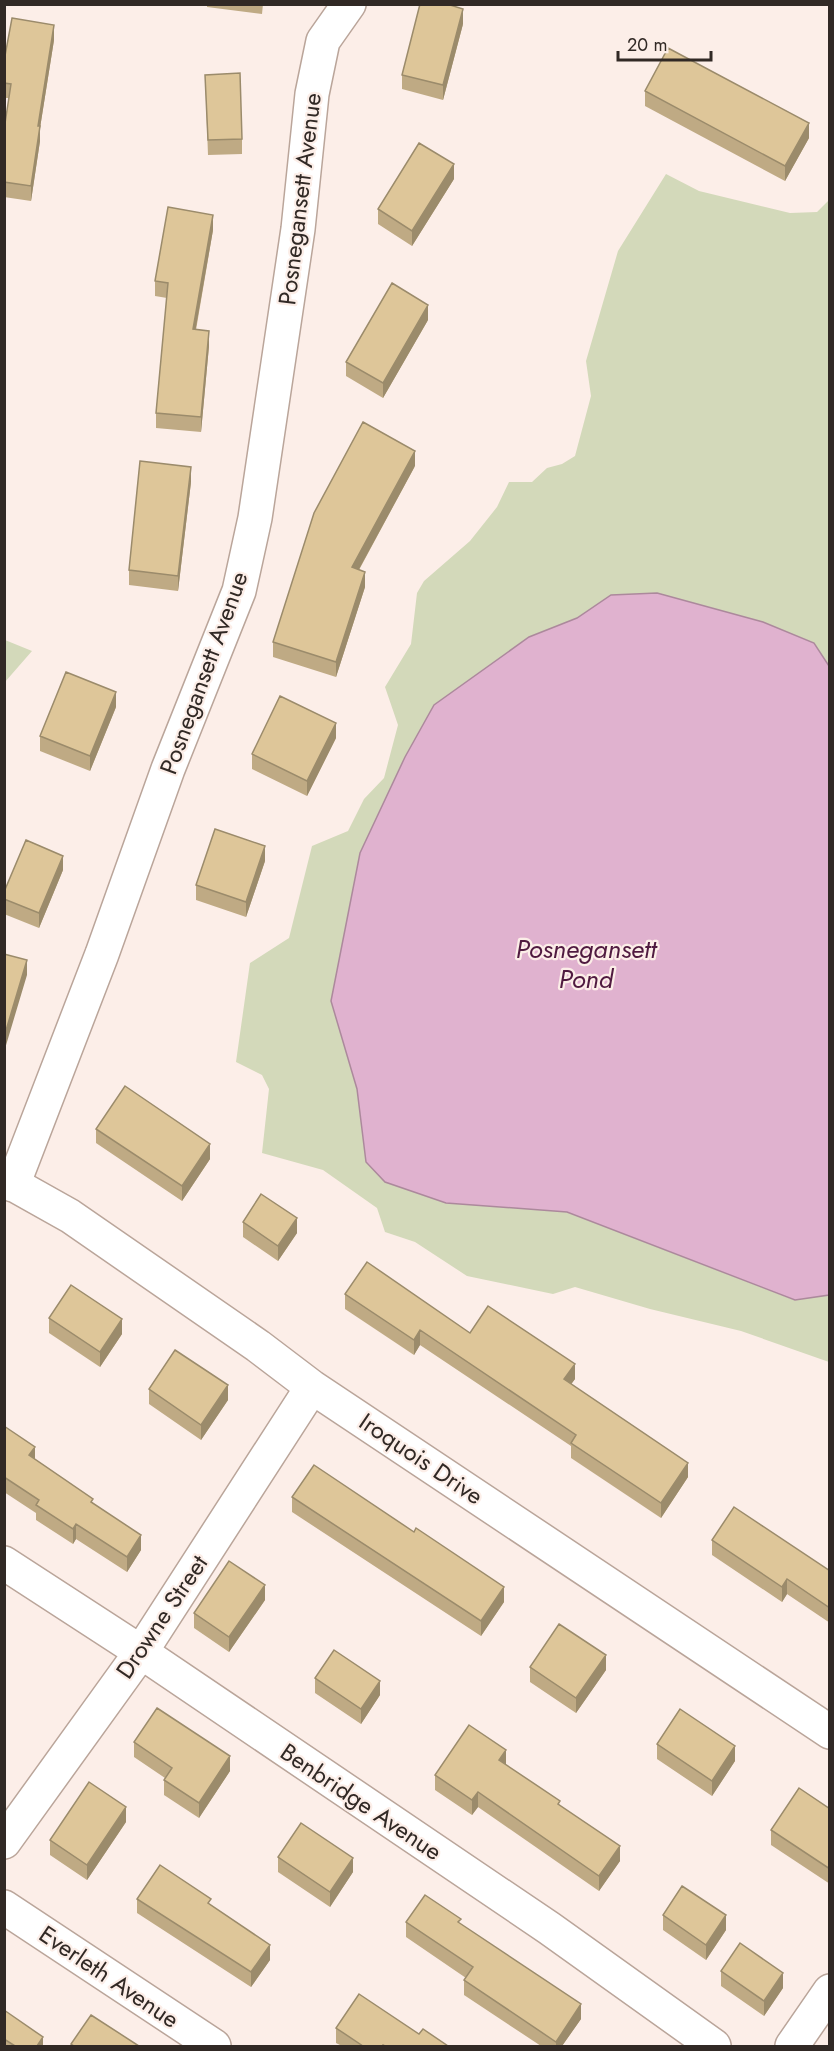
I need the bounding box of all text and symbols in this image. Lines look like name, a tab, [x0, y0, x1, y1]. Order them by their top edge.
scale bar	[618, 24, 711, 62]
text: 20 m	[627, 32, 667, 58]
street label: Posnegansett Avenue	[269, 91, 330, 307]
street label: Posnegansett Avenue	[151, 567, 256, 779]
water label: Posnegansett Pond	[516, 930, 658, 998]
street label: Iroquois Drive	[352, 1404, 490, 1513]
street label: Drowne Street	[107, 1548, 216, 1686]
street label: Benbridge Avenue	[273, 1734, 449, 1869]
street label: Everleth Avenue	[32, 1917, 186, 2036]

